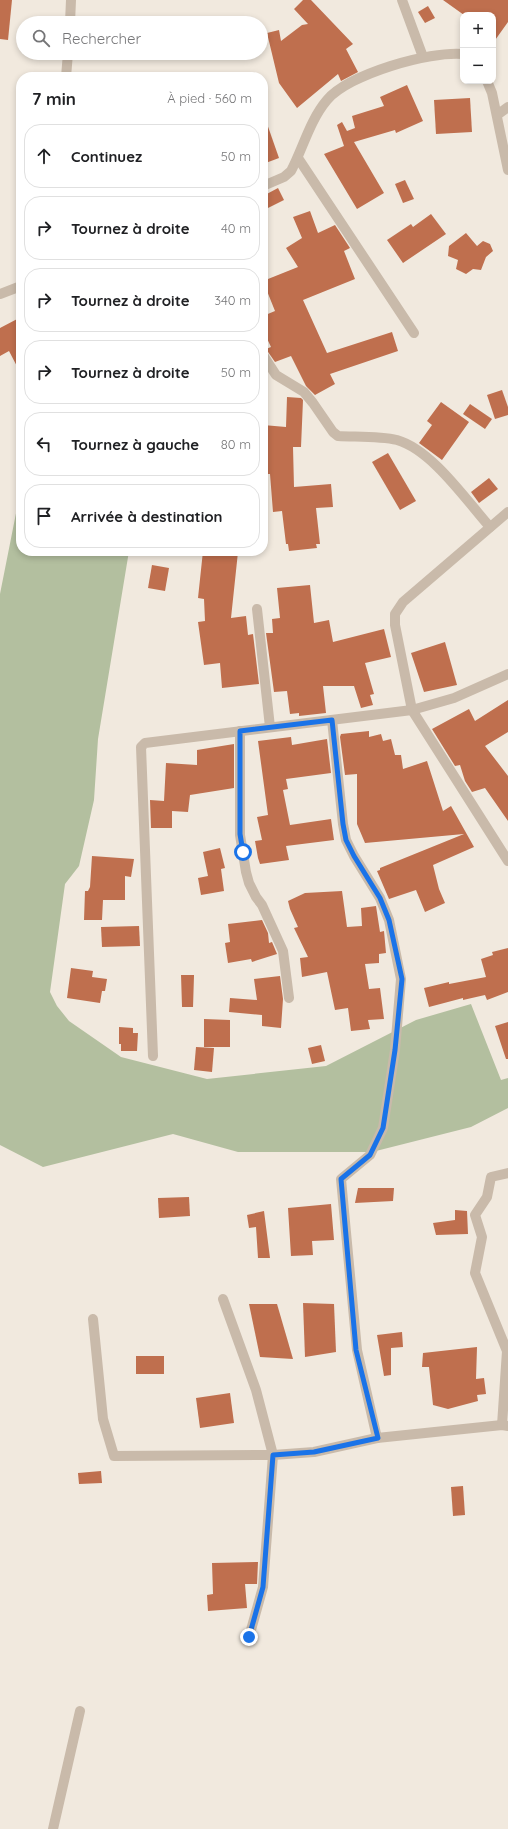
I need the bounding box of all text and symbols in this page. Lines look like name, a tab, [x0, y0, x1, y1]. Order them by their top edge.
map controls	[460, 12, 496, 84]
button: +	[460, 12, 496, 48]
search box	[16, 16, 268, 60]
icon: search	[30, 27, 52, 49]
text: Rechercher	[62, 29, 141, 48]
button: −	[460, 48, 496, 84]
text: 7 min	[32, 88, 76, 109]
text: À pied · 560 m	[167, 90, 252, 106]
icon: ahead	[33, 145, 55, 167]
text: Continuez	[71, 147, 142, 166]
text: 50 m	[221, 148, 251, 164]
icon: right	[33, 217, 55, 239]
text: Tournez à droite	[71, 219, 190, 238]
text: 40 m	[221, 220, 251, 236]
icon: right	[33, 289, 55, 311]
text: Tournez à droite	[71, 291, 190, 310]
text: 340 m	[214, 292, 251, 308]
icon: right	[33, 361, 55, 383]
text: Tournez à droite	[71, 363, 190, 382]
text: 50 m	[221, 364, 251, 380]
icon: left	[33, 433, 55, 455]
text: Tournez à gauche	[71, 435, 199, 454]
text: 80 m	[221, 436, 251, 452]
icon: arrive	[33, 505, 55, 527]
text: Arrivée à destination	[71, 507, 223, 526]
route start	[234, 843, 252, 861]
route end	[240, 1628, 258, 1646]

